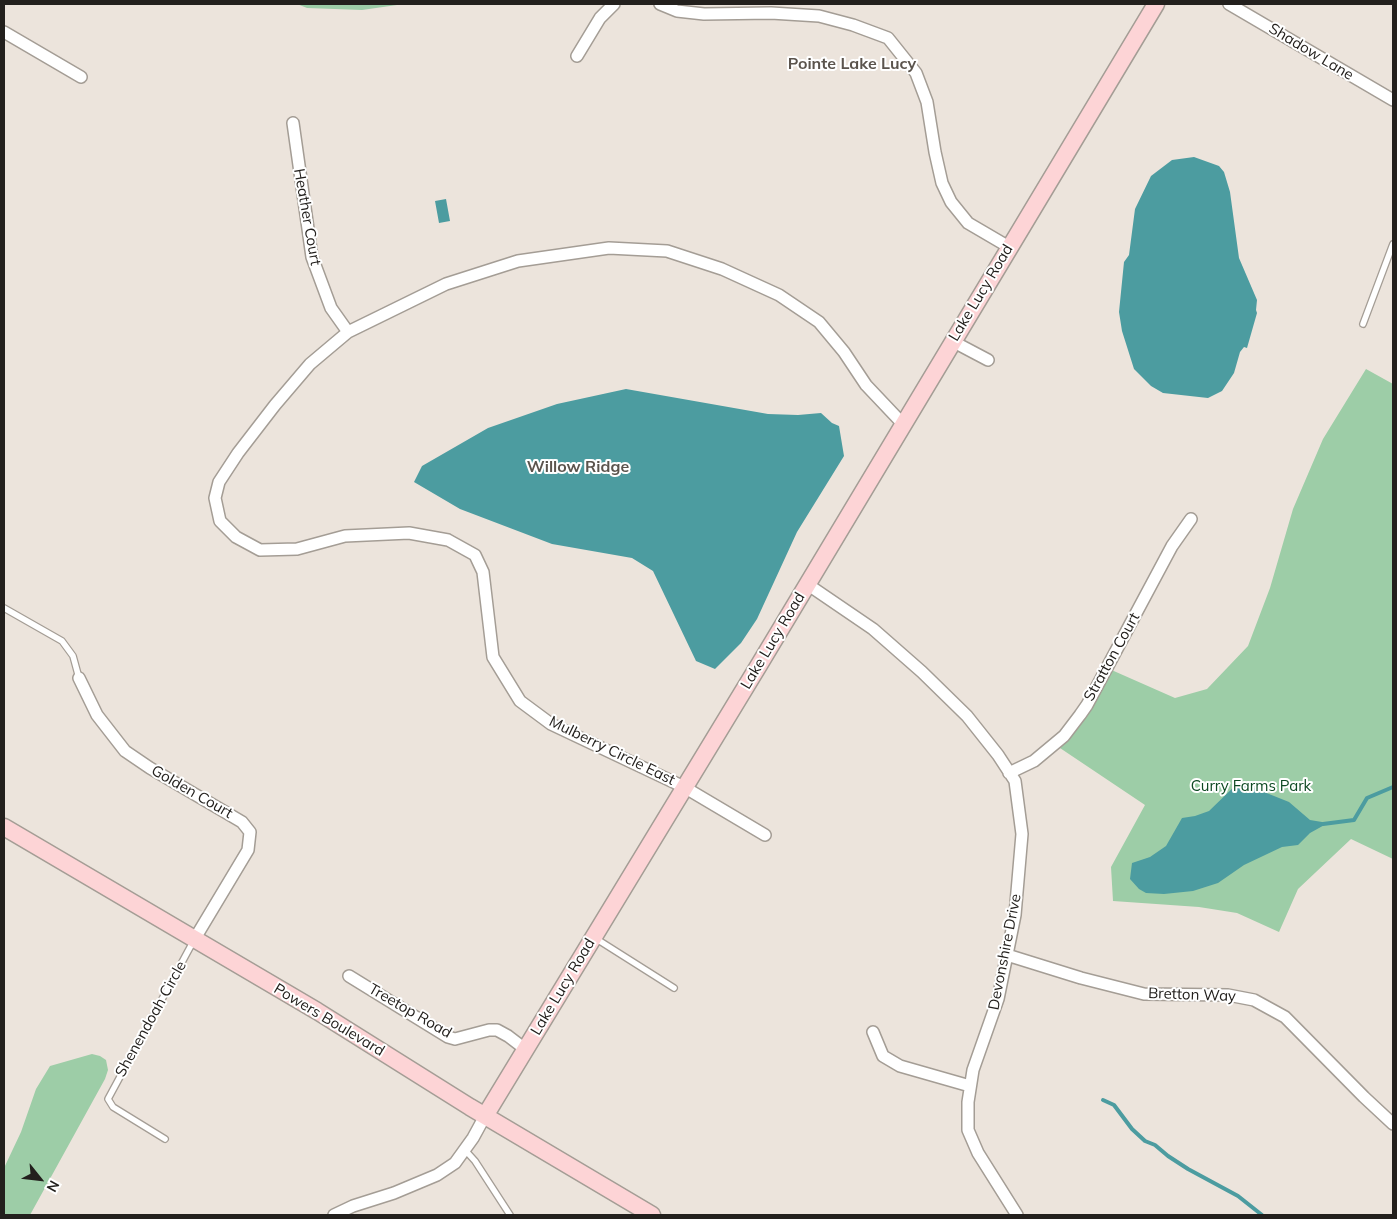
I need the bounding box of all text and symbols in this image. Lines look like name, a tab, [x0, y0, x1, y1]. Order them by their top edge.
street label: Shadow Lane	[1265, 20, 1357, 84]
district label: Pointe Lake Lucy	[788, 54, 916, 74]
street label: Heather Court	[290, 167, 324, 267]
street label: Lake Lucy Road	[945, 241, 1017, 345]
district label: Willow Ridge	[527, 457, 629, 477]
street label: Lake Lucy Road	[737, 589, 809, 693]
street label: Stratton Court	[1080, 610, 1144, 704]
street label: Mulberry Circle East	[546, 713, 678, 789]
street label: Golden Court	[148, 761, 236, 823]
park label: Curry Farms Park	[1191, 777, 1311, 795]
street label: Devonshire Drive	[985, 892, 1025, 1012]
street label: Lake Lucy Road	[527, 935, 599, 1039]
street label: Shenendoah Circle	[112, 958, 190, 1080]
street label: Powers Boulevard	[270, 980, 388, 1060]
street label: Treetop Road	[365, 980, 455, 1042]
street label: Bretton Way	[1148, 984, 1236, 1006]
north arrow	[15, 1154, 65, 1204]
text: N	[43, 1177, 64, 1195]

